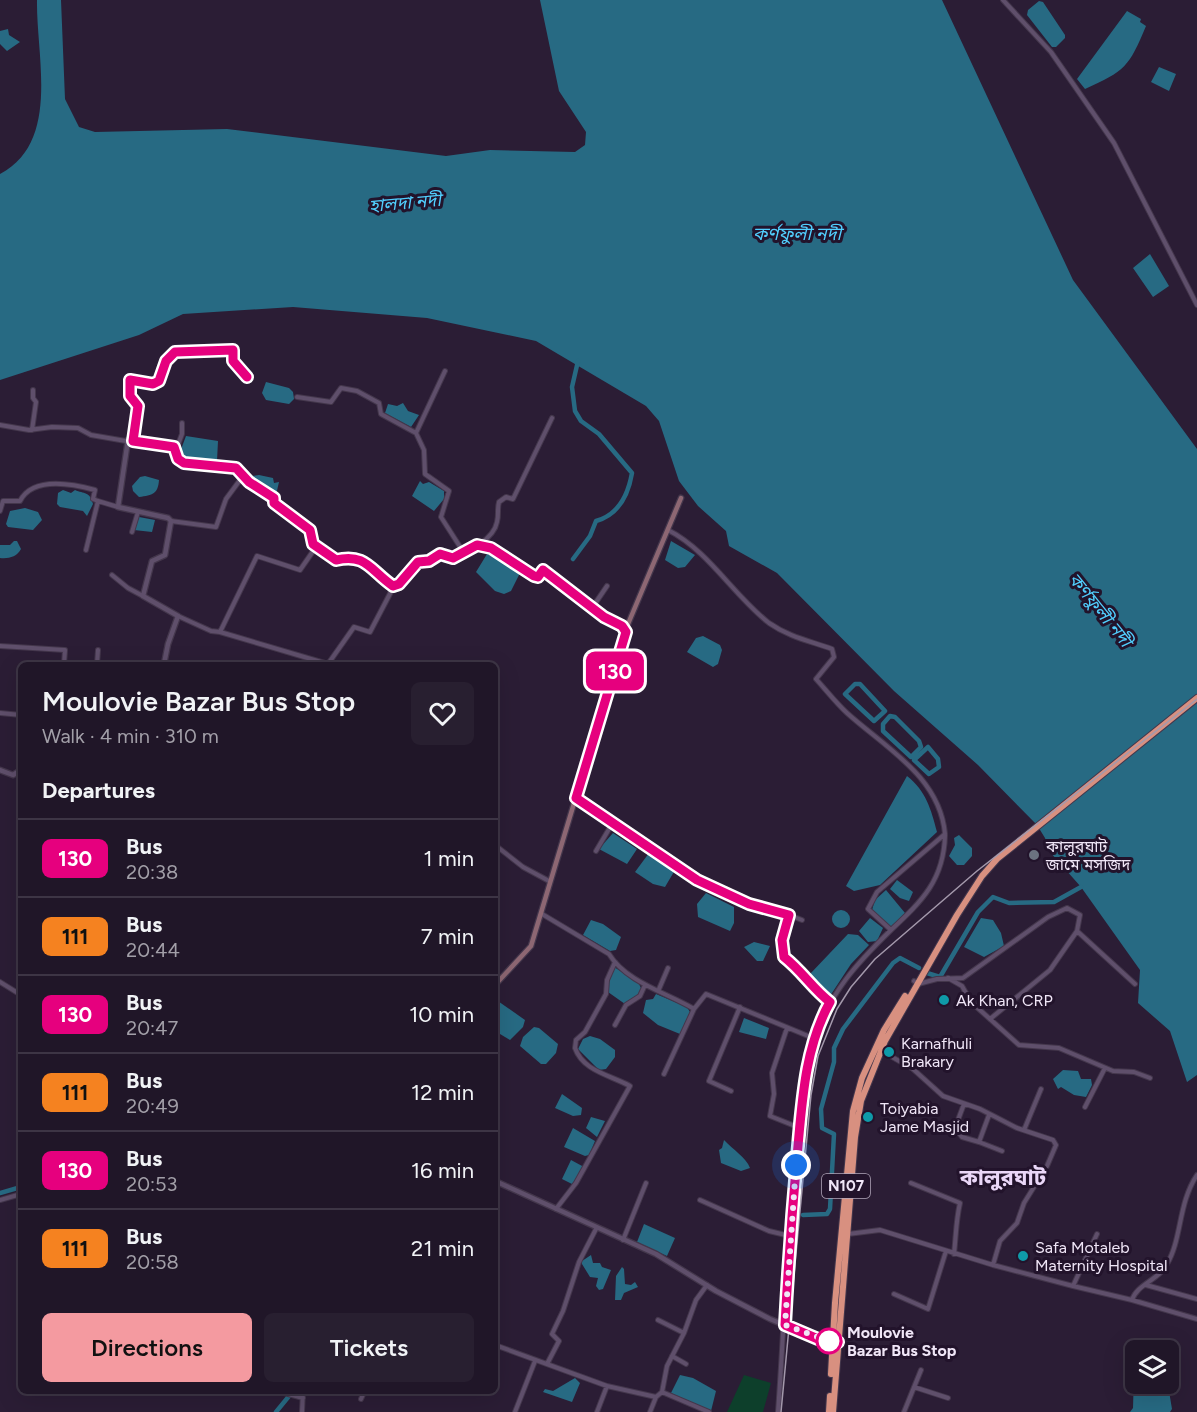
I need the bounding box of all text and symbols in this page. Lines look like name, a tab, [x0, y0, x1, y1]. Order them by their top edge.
water label: হালদা নদী	[368, 189, 445, 217]
water label: কর্ণফুলী নদী	[753, 223, 845, 245]
water label: কর্ণফুলী নদী	[1064, 569, 1138, 654]
line badge: 130	[580, 652, 650, 690]
text: 130	[598, 659, 632, 684]
button: heart	[411, 682, 474, 745]
text: Moulovie Bazar Bus Stop	[42, 684, 355, 718]
text: Walk · 4 min · 310 m	[42, 724, 219, 748]
text: Departures	[42, 777, 155, 804]
text: Bus	[126, 833, 162, 860]
place label: কালুরঘাট জামে মসজিদ	[1045, 837, 1131, 874]
text: 1 min	[423, 845, 474, 872]
text: 130	[58, 846, 92, 871]
marker: কালুরঘাট জামে মসজিদ	[1027, 848, 1041, 862]
text: 20:38	[126, 860, 178, 884]
text: Bus	[126, 911, 162, 938]
text: 7 min	[421, 923, 474, 950]
text: 111	[62, 924, 88, 949]
text: 20:44	[126, 938, 180, 962]
text: Bus	[126, 989, 162, 1016]
place label: Ak Khan, CRP	[956, 991, 1053, 1010]
marker: Ak Khan, CRP	[937, 993, 951, 1007]
text: 10 min	[409, 1001, 474, 1028]
text: 130	[58, 1002, 92, 1027]
text: 20:47	[126, 1016, 178, 1040]
place label: Karnafhuli Brakary	[901, 1034, 972, 1071]
marker: Karnafhuli Brakary	[882, 1045, 896, 1059]
text: Bus	[126, 1067, 162, 1094]
text: 12 min	[411, 1079, 474, 1106]
text: 111	[62, 1080, 88, 1105]
text: 20:49	[126, 1094, 179, 1118]
place label: Toiyabia Jame Masjid	[880, 1099, 969, 1136]
marker: Toiyabia Jame Masjid	[861, 1110, 875, 1124]
text: Bus	[126, 1145, 162, 1172]
your location	[781, 1150, 811, 1180]
text: 16 min	[411, 1157, 474, 1184]
text: 130	[58, 1158, 92, 1183]
district label: কালুরঘাট	[959, 1164, 1047, 1191]
text: 20:53	[126, 1172, 177, 1196]
road number: N107	[822, 1174, 870, 1198]
text: Bus	[126, 1223, 162, 1250]
text: 21 min	[411, 1235, 474, 1262]
text: 111	[62, 1236, 88, 1261]
place label: Safa Motaleb Maternity Hospital	[1035, 1238, 1168, 1275]
marker: Safa Motaleb Maternity Hospital	[1016, 1249, 1030, 1263]
text: 20:58	[126, 1250, 179, 1274]
button: Directions	[42, 1313, 252, 1382]
button: Tickets	[264, 1313, 474, 1382]
place label: Moulovie Bazar Bus Stop	[847, 1323, 957, 1360]
marker: Moulovie Bazar Bus Stop	[816, 1328, 842, 1354]
map controls	[1125, 1340, 1179, 1394]
button: layers	[1125, 1340, 1179, 1394]

